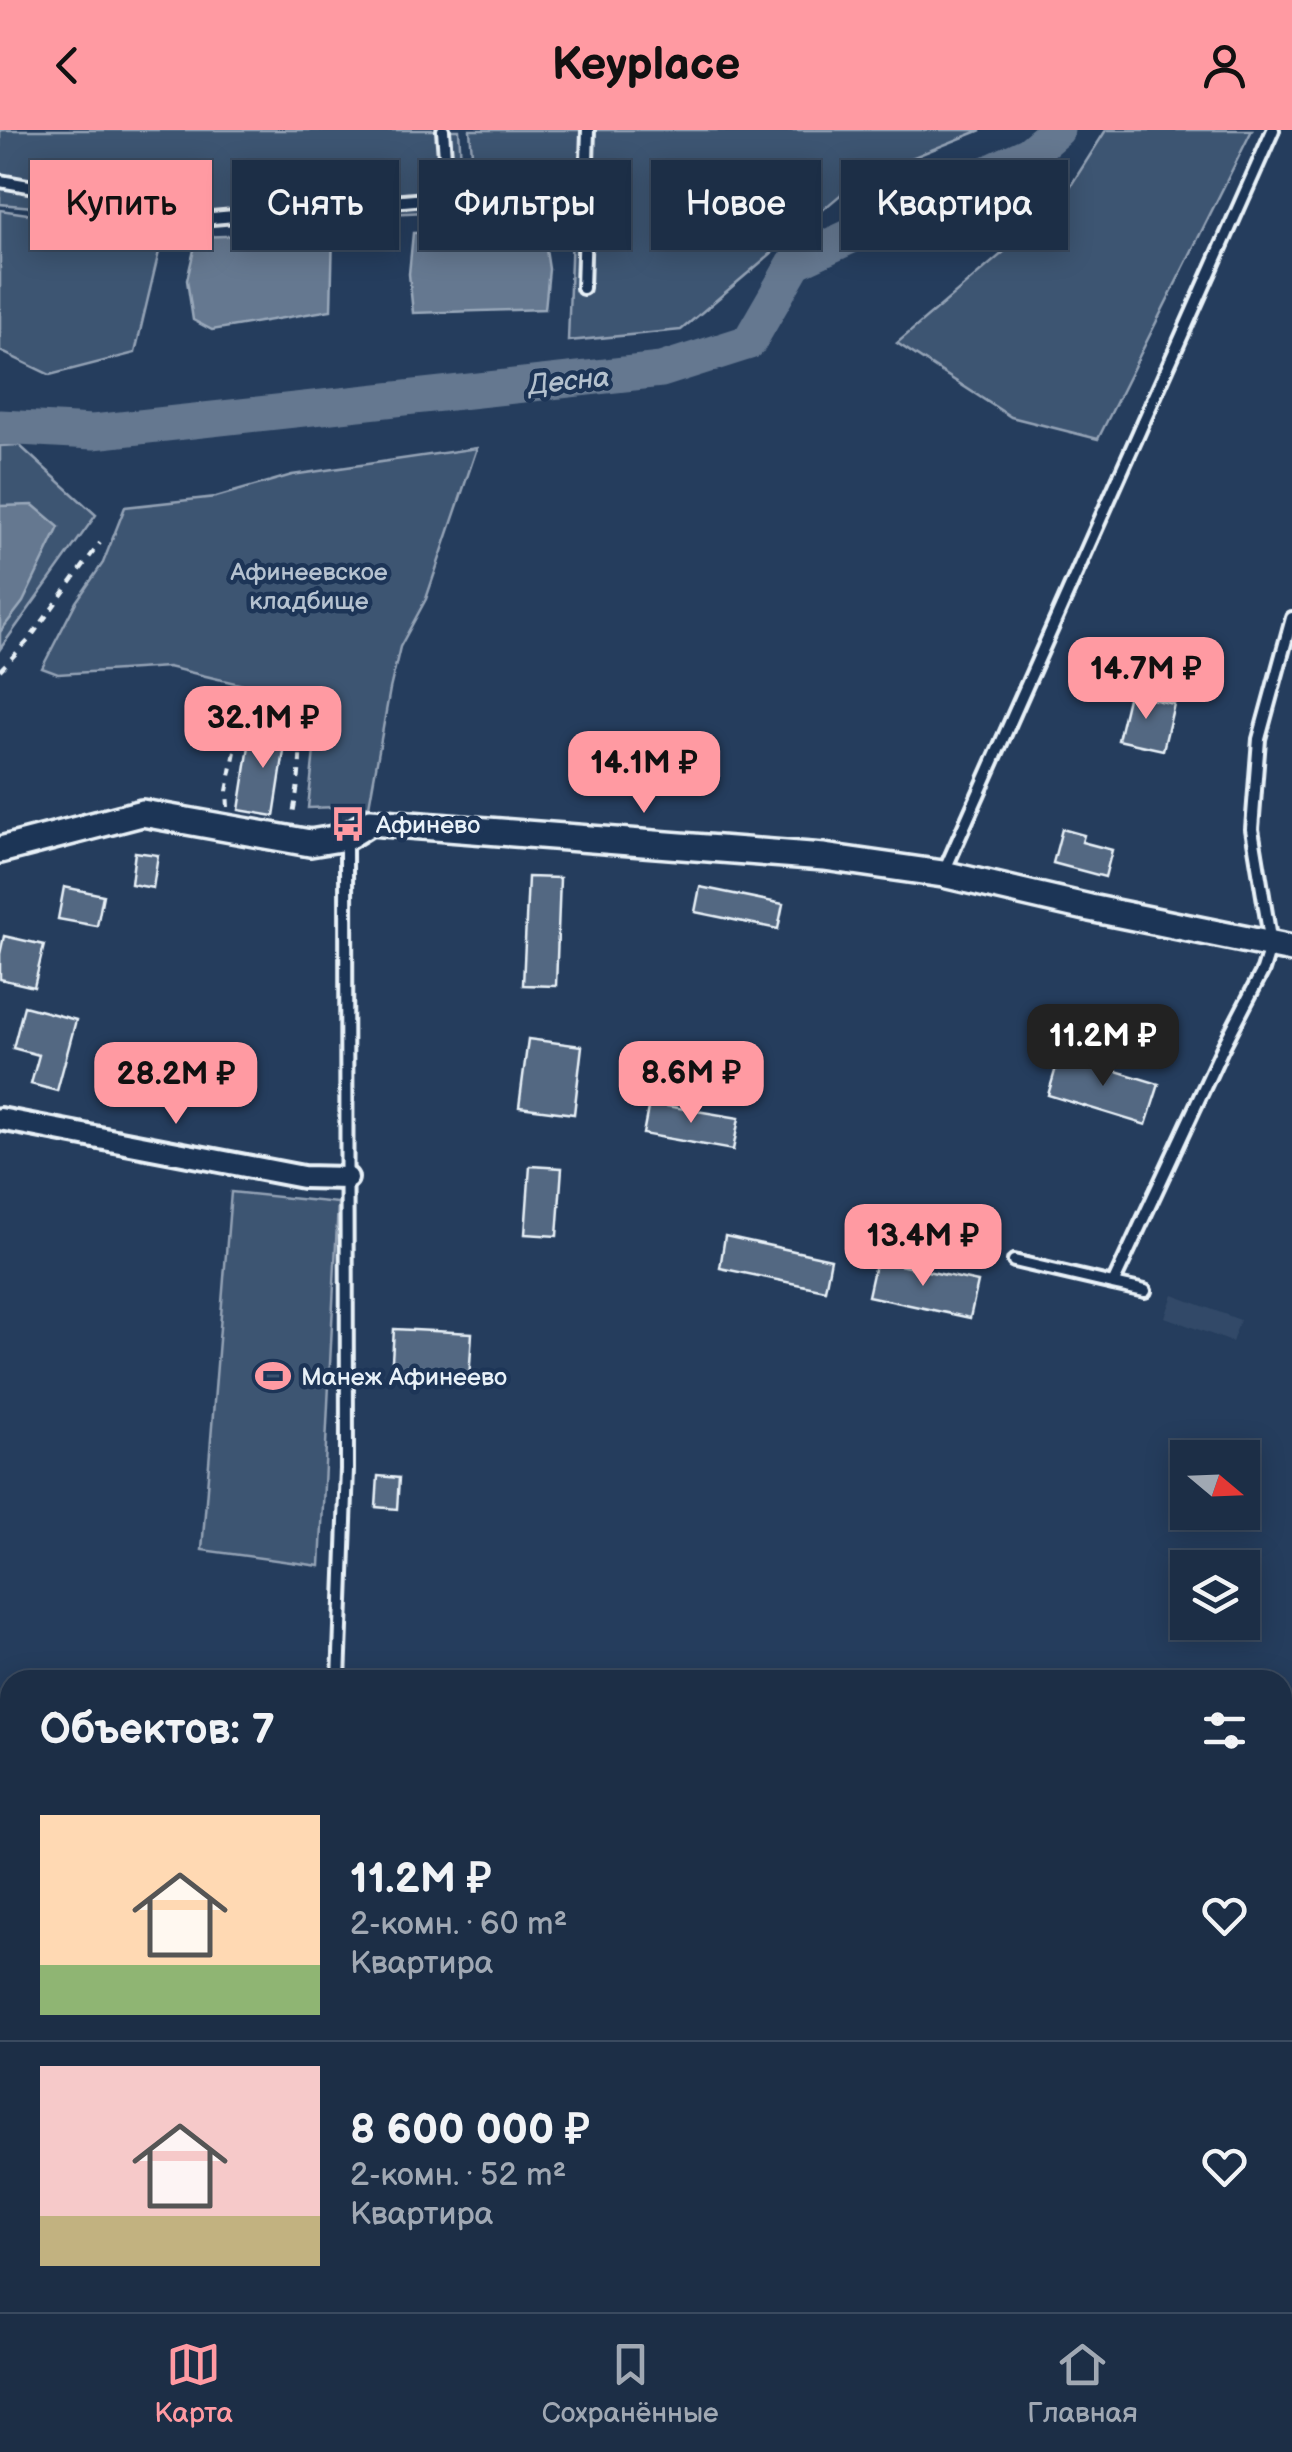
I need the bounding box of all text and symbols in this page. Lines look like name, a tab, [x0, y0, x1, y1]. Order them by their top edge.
icon: back	[40, 38, 95, 93]
text: Keyplace	[552, 38, 740, 93]
icon: person	[1197, 38, 1252, 93]
chip: Купить	[30, 160, 212, 250]
chip: Снять	[232, 160, 399, 250]
chip: Фильтры	[419, 160, 631, 250]
chip: Новое	[651, 160, 821, 250]
chip: Квартира	[841, 160, 1068, 250]
water label: Десна	[525, 361, 611, 402]
park label: Афинеевское кладбище	[229, 557, 388, 617]
pin: 14.7M ₽	[1054, 637, 1238, 722]
text: 14.7M ₽	[1090, 650, 1202, 689]
pin: 32.1M ₽	[171, 686, 355, 771]
text: 32.1M ₽	[206, 699, 320, 738]
pin: 14.1M ₽	[552, 731, 736, 816]
text: 14.1M ₽	[590, 744, 698, 783]
bus stop icon: Афинево	[329, 805, 367, 843]
place label: Афинево	[375, 810, 480, 841]
pin: 11.2M ₽	[1011, 1004, 1195, 1089]
text: 11.2M ₽	[1049, 1017, 1157, 1056]
pin: 8.6M ₽	[610, 1041, 772, 1126]
pin: 28.2M ₽	[84, 1042, 268, 1127]
text: 8.6M ₽	[641, 1054, 741, 1093]
text: 28.2M ₽	[116, 1055, 236, 1094]
pin: 13.4M ₽	[831, 1204, 1015, 1289]
text: 13.4M ₽	[867, 1217, 979, 1256]
sports icon: Манеж Афинеево	[254, 1357, 292, 1395]
place label: Манеж Афинеево	[301, 1362, 507, 1393]
north arrow	[1170, 1440, 1260, 1530]
map controls	[1170, 1440, 1260, 1640]
button: layers	[1170, 1550, 1260, 1640]
icon: filters	[1197, 1703, 1252, 1758]
text: Объектов: 7	[40, 1705, 275, 1756]
text: 11.2M ₽	[350, 1854, 492, 1905]
icon: home	[120, 1855, 240, 1975]
icon: heart	[1197, 1888, 1252, 1943]
text: 2-комн. · 60 m²	[350, 1905, 567, 1944]
text: Квартира	[350, 1944, 493, 1983]
text: 8 600 000 ₽	[350, 2105, 590, 2156]
icon: home	[120, 2106, 240, 2226]
icon: heart	[1197, 2139, 1252, 2194]
text: 2-комн. · 52 m²	[350, 2156, 566, 2195]
text: Квартира	[350, 2195, 493, 2234]
tab: Карта	[154, 2337, 233, 2430]
tab: Сохранённые	[542, 2337, 719, 2430]
tab: Главная	[1027, 2337, 1138, 2430]

